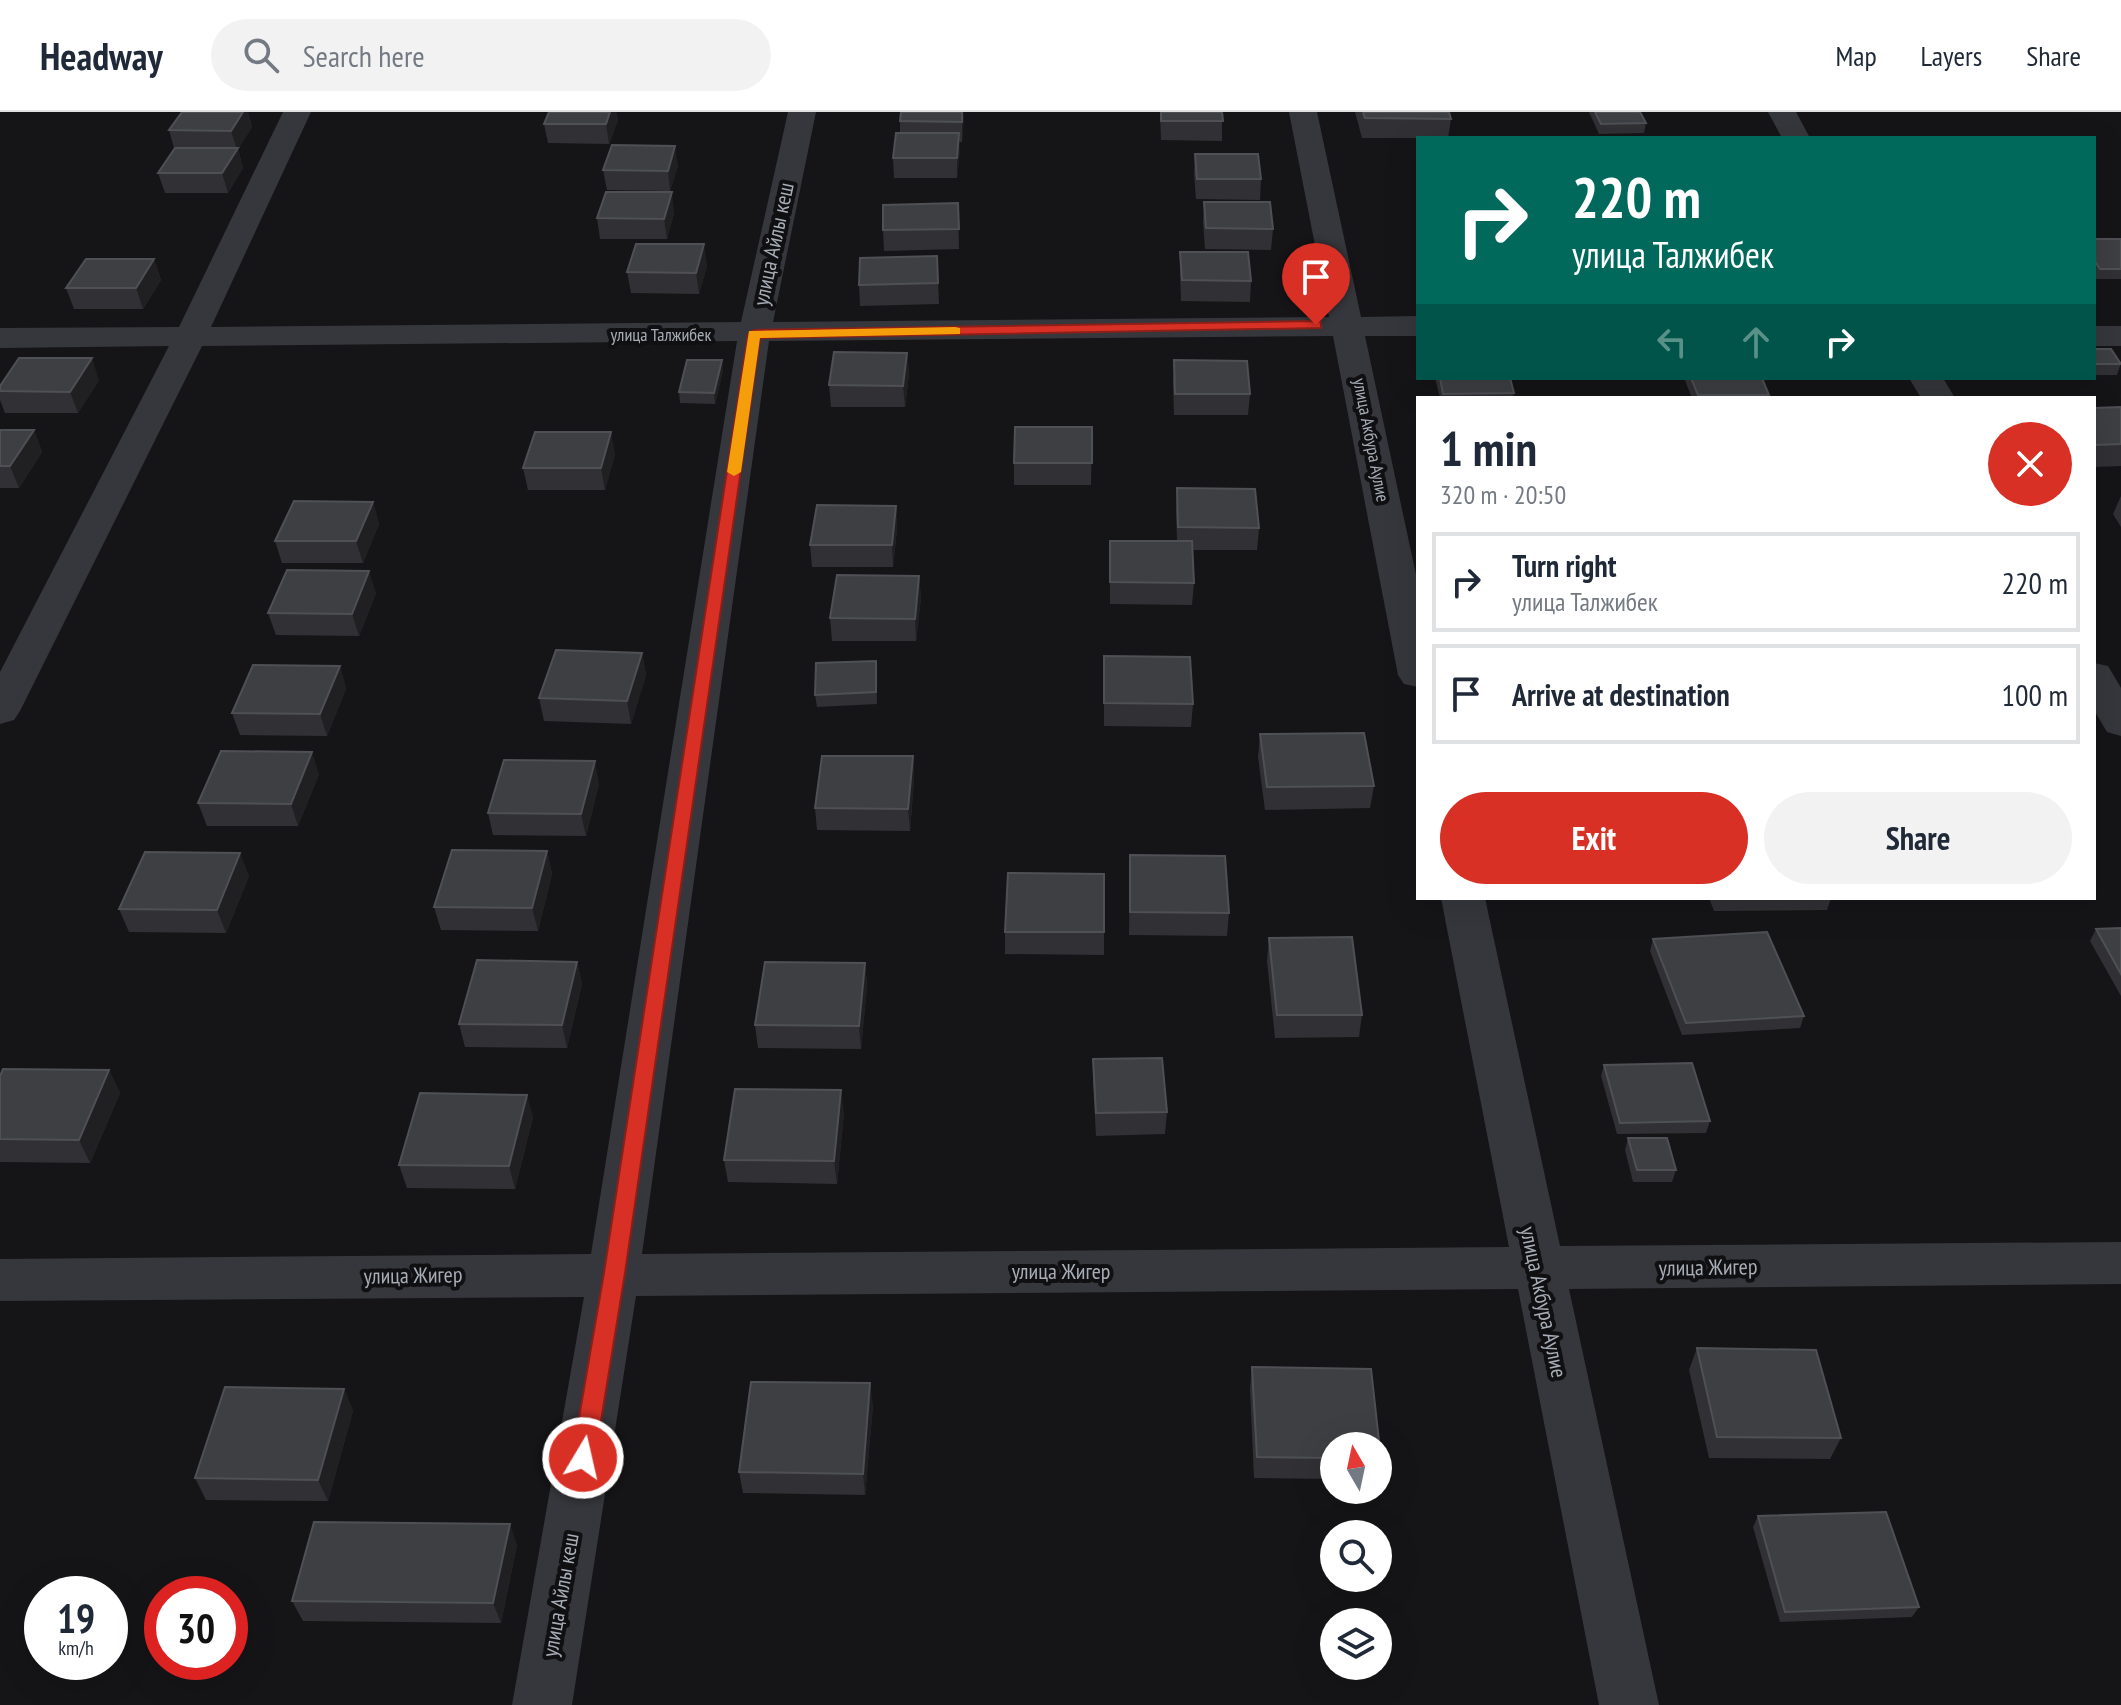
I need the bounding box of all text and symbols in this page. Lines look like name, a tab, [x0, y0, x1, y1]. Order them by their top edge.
search box	[211, 19, 771, 91]
text: Headway	[40, 31, 163, 80]
icon: search	[239, 33, 283, 77]
text: Search here	[303, 36, 425, 75]
text: Map	[1835, 37, 1877, 74]
text: Layers	[1921, 37, 1982, 74]
text: Share	[2026, 37, 2081, 74]
text: 220 m	[1572, 161, 1701, 233]
icon: right	[1440, 168, 1544, 272]
street label: улица Айлы кеш	[746, 180, 800, 308]
text: улица Талжибек	[1572, 231, 1774, 278]
pin	[1282, 243, 1350, 325]
icon: arrive	[1294, 255, 1338, 299]
icon: left	[1650, 320, 1694, 364]
icon: ahead	[1734, 320, 1778, 364]
icon: right	[1818, 320, 1862, 364]
street label: улица Талжибек	[611, 323, 712, 346]
street label: улица Акбура Аулие	[1348, 376, 1395, 504]
text: 1 min	[1440, 417, 1537, 479]
button: close	[1988, 422, 2072, 506]
text: 320 m · 20:50	[1440, 478, 1566, 511]
text: Turn right	[1512, 546, 1616, 585]
icon: right	[1444, 560, 1488, 604]
text: 220 m	[2002, 563, 2068, 602]
text: улица Талжибек	[1512, 585, 1658, 618]
icon: arrive	[1444, 672, 1488, 716]
text: Arrive at destination	[1512, 675, 1730, 714]
text: 100 m	[2002, 675, 2068, 714]
button: Exit	[1440, 792, 1748, 884]
button: Share	[1764, 792, 2072, 884]
street label: улица Акбура Аулие	[1514, 1224, 1574, 1380]
street label: улица Жигер	[1658, 1252, 1758, 1282]
street label: улица Жигер	[1012, 1257, 1110, 1285]
street label: улица Жигер	[363, 1260, 463, 1290]
position arrow	[541, 1416, 625, 1500]
north arrow	[1320, 1432, 1392, 1504]
map controls	[1320, 1432, 1392, 1680]
button: search	[1320, 1520, 1392, 1592]
street label: улица Айлы кеш	[535, 1531, 585, 1659]
speed limit sign: 30	[144, 1576, 248, 1680]
text: 19	[57, 1592, 95, 1644]
button: layers	[1320, 1608, 1392, 1680]
text: km/h	[58, 1635, 94, 1661]

